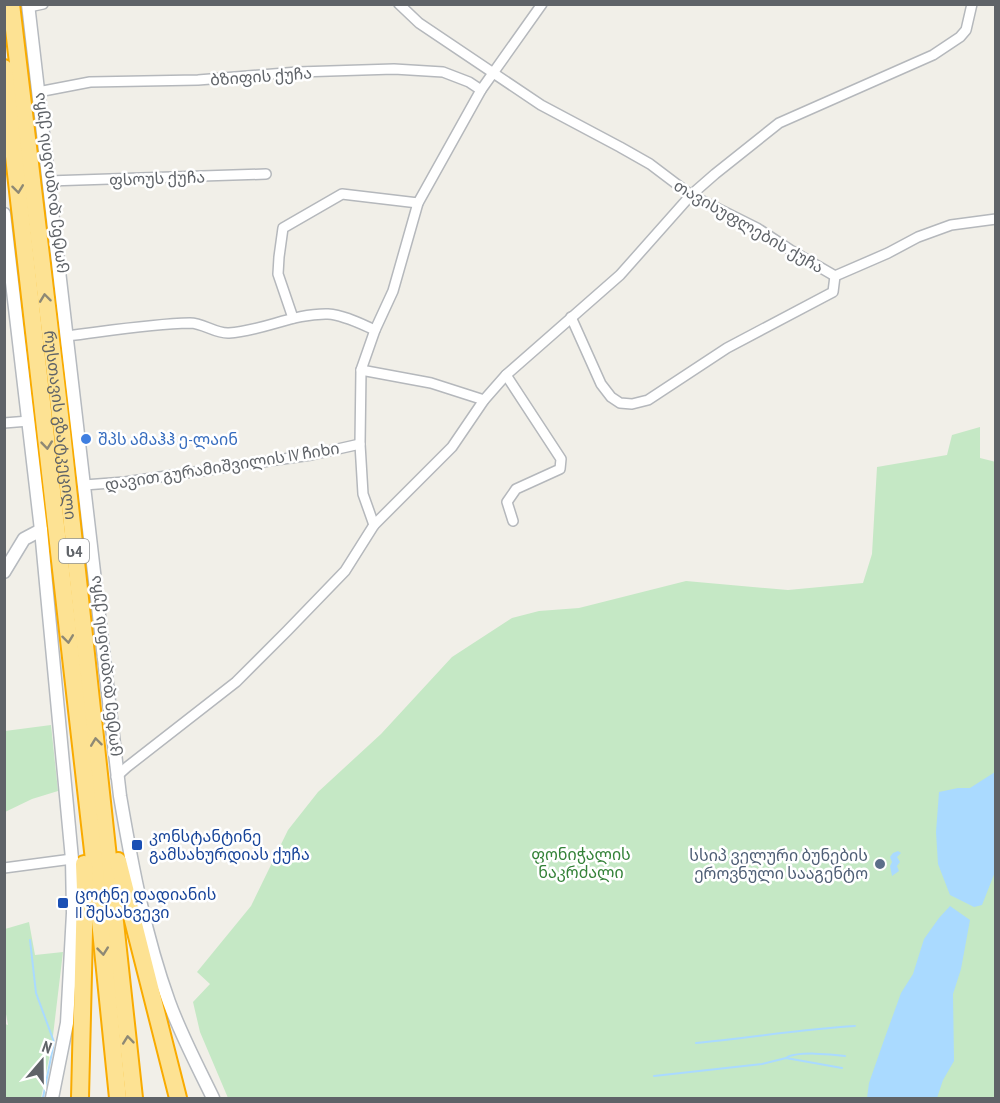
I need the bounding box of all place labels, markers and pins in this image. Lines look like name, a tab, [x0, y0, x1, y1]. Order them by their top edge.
place label: შპს ამაჰჰ ე-ლაინ	[98, 429, 238, 450]
marker: შპს ამაჰჰ ე-ლაინ	[79, 432, 93, 446]
place label: კონსტანტინე გამსახურდიას ქუჩა	[149, 826, 310, 865]
marker: კონსტანტინე გამსახურდიას ქუჩა	[130, 838, 144, 852]
place label: სსიპ ველური ბუნების ეროვნული სააგენტო	[689, 845, 868, 884]
marker: სსიპ ველური ბუნების ეროვნული სააგენტო	[873, 857, 887, 871]
place label: ცოტნე დადიანის II შესახვევი	[75, 884, 216, 922]
marker: ცოტნე დადიანის II შესახვევი	[56, 896, 70, 910]

